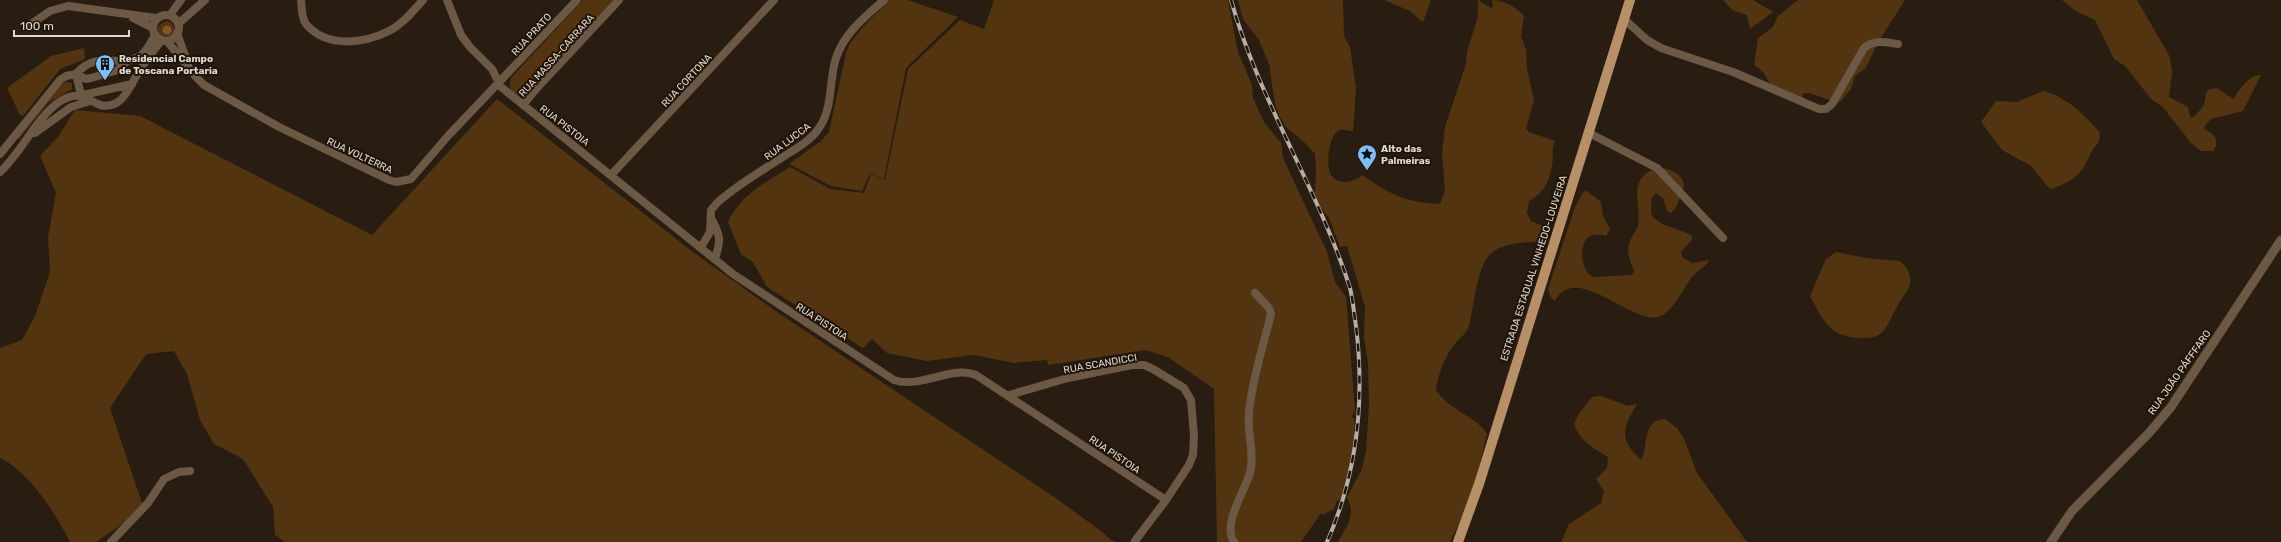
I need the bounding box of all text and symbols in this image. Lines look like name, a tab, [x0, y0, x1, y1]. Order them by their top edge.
street label: RUA PRATO	[509, 11, 555, 58]
scale bar	[14, 12, 129, 38]
street label: RUA MASSA-CARRARA	[517, 12, 597, 99]
text: 100 m	[20, 19, 54, 33]
street label: RUA CORTONA	[659, 51, 715, 110]
building icon: Residencial Campo de Toscana Portaria	[94, 53, 116, 81]
place label: Residencial Campo de Toscana Portaria	[119, 53, 218, 77]
street label: RUA PISTOIA	[537, 103, 592, 149]
street label: RUA LUCCA	[762, 120, 813, 163]
street label: RUA VOLTERRA	[325, 135, 395, 177]
place icon: Alto das Palmeiras	[1356, 143, 1378, 171]
place label: Alto das Palmeiras	[1381, 143, 1431, 167]
street label: ESTRADA ESTADUAL VINHEDO-LOUVEIRA	[1498, 174, 1570, 363]
street label: RUA PISTOIA	[793, 301, 850, 343]
street label: RUA JOÃO PÁFFFARO	[2146, 328, 2214, 417]
street label: RUA SCANDICCI	[1062, 352, 1138, 376]
street label: RUA PISTOIA	[1086, 433, 1143, 477]

